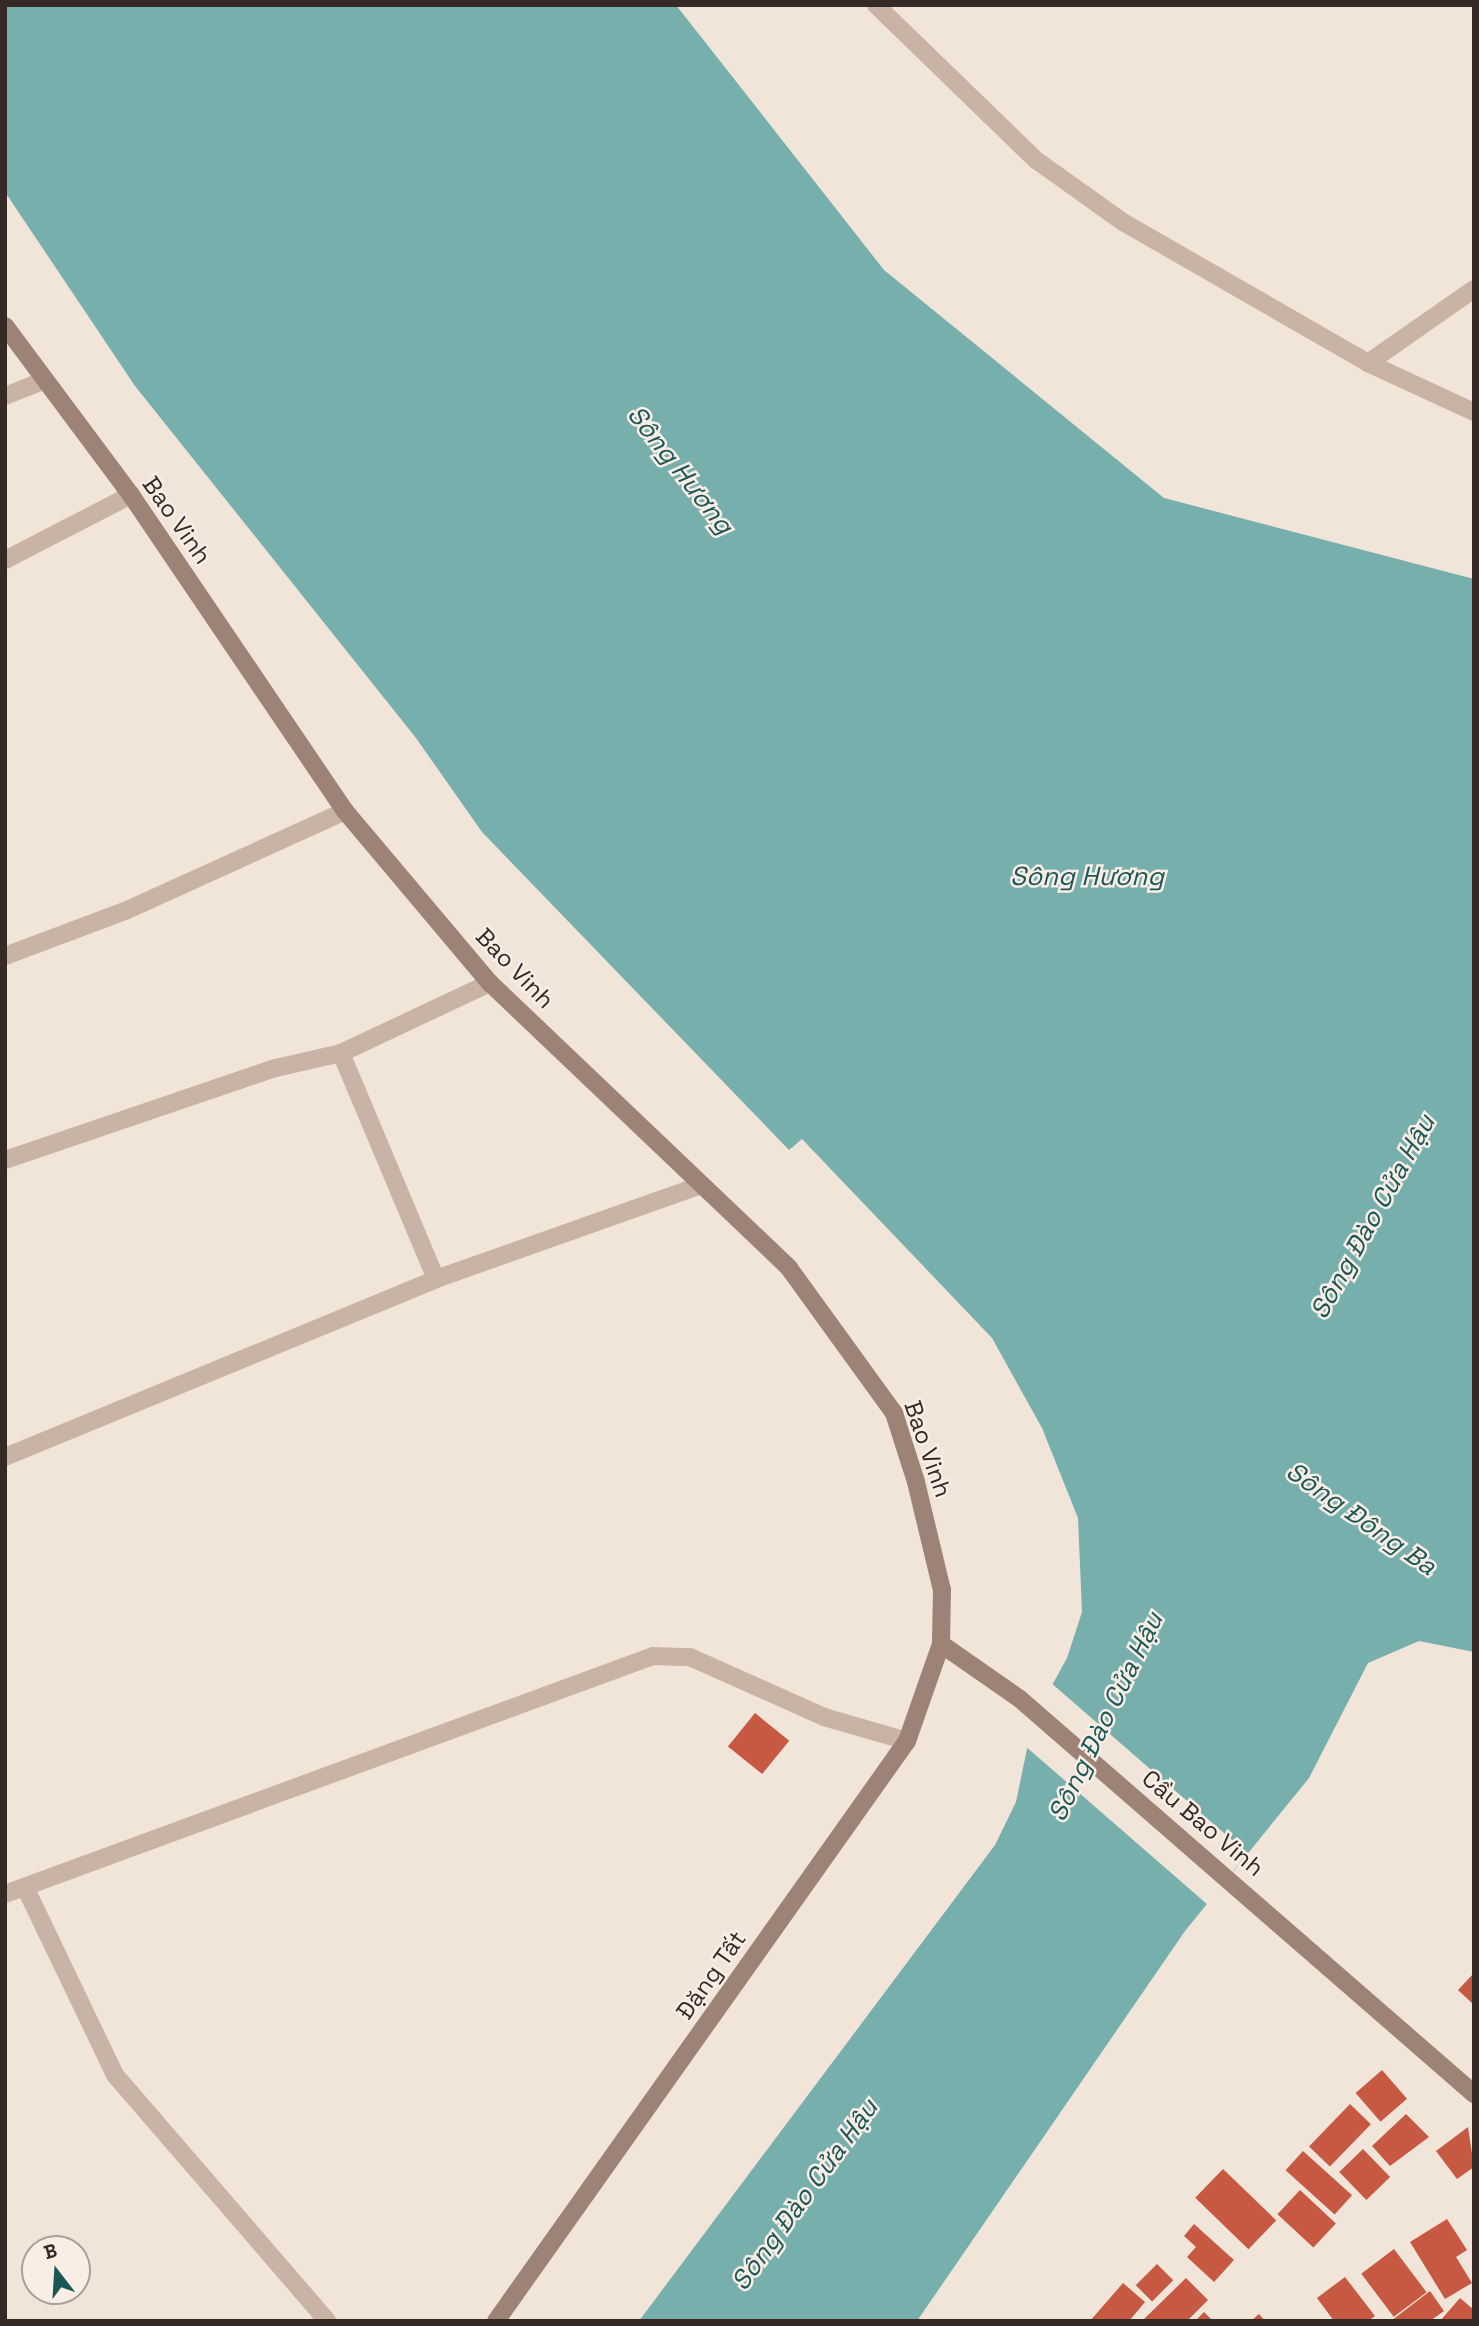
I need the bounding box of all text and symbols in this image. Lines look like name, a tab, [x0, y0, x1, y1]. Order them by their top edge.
water label: Sông Hương	[620, 400, 740, 540]
street label: Bao Vinh	[136, 471, 218, 569]
water label: Sông Hương	[1010, 861, 1164, 893]
street label: Bao Vinh	[470, 922, 560, 1014]
water label: Sông Đào Cửa Hậu	[1304, 1110, 1442, 1324]
street label: Bao Vinh	[898, 1397, 958, 1501]
water label: Sông Đông Ba	[1280, 1456, 1442, 1582]
water label: Sông Đào Cửa Hậu	[1042, 1607, 1170, 1827]
street label: Cầu Bao Vinh	[1136, 1764, 1270, 1882]
street label: Đặng Tất	[670, 1925, 752, 2025]
water label: Sông Đào Cửa Hậu	[725, 2093, 885, 2297]
north arrow	[21, 2235, 91, 2305]
text: B	[41, 2238, 60, 2265]

